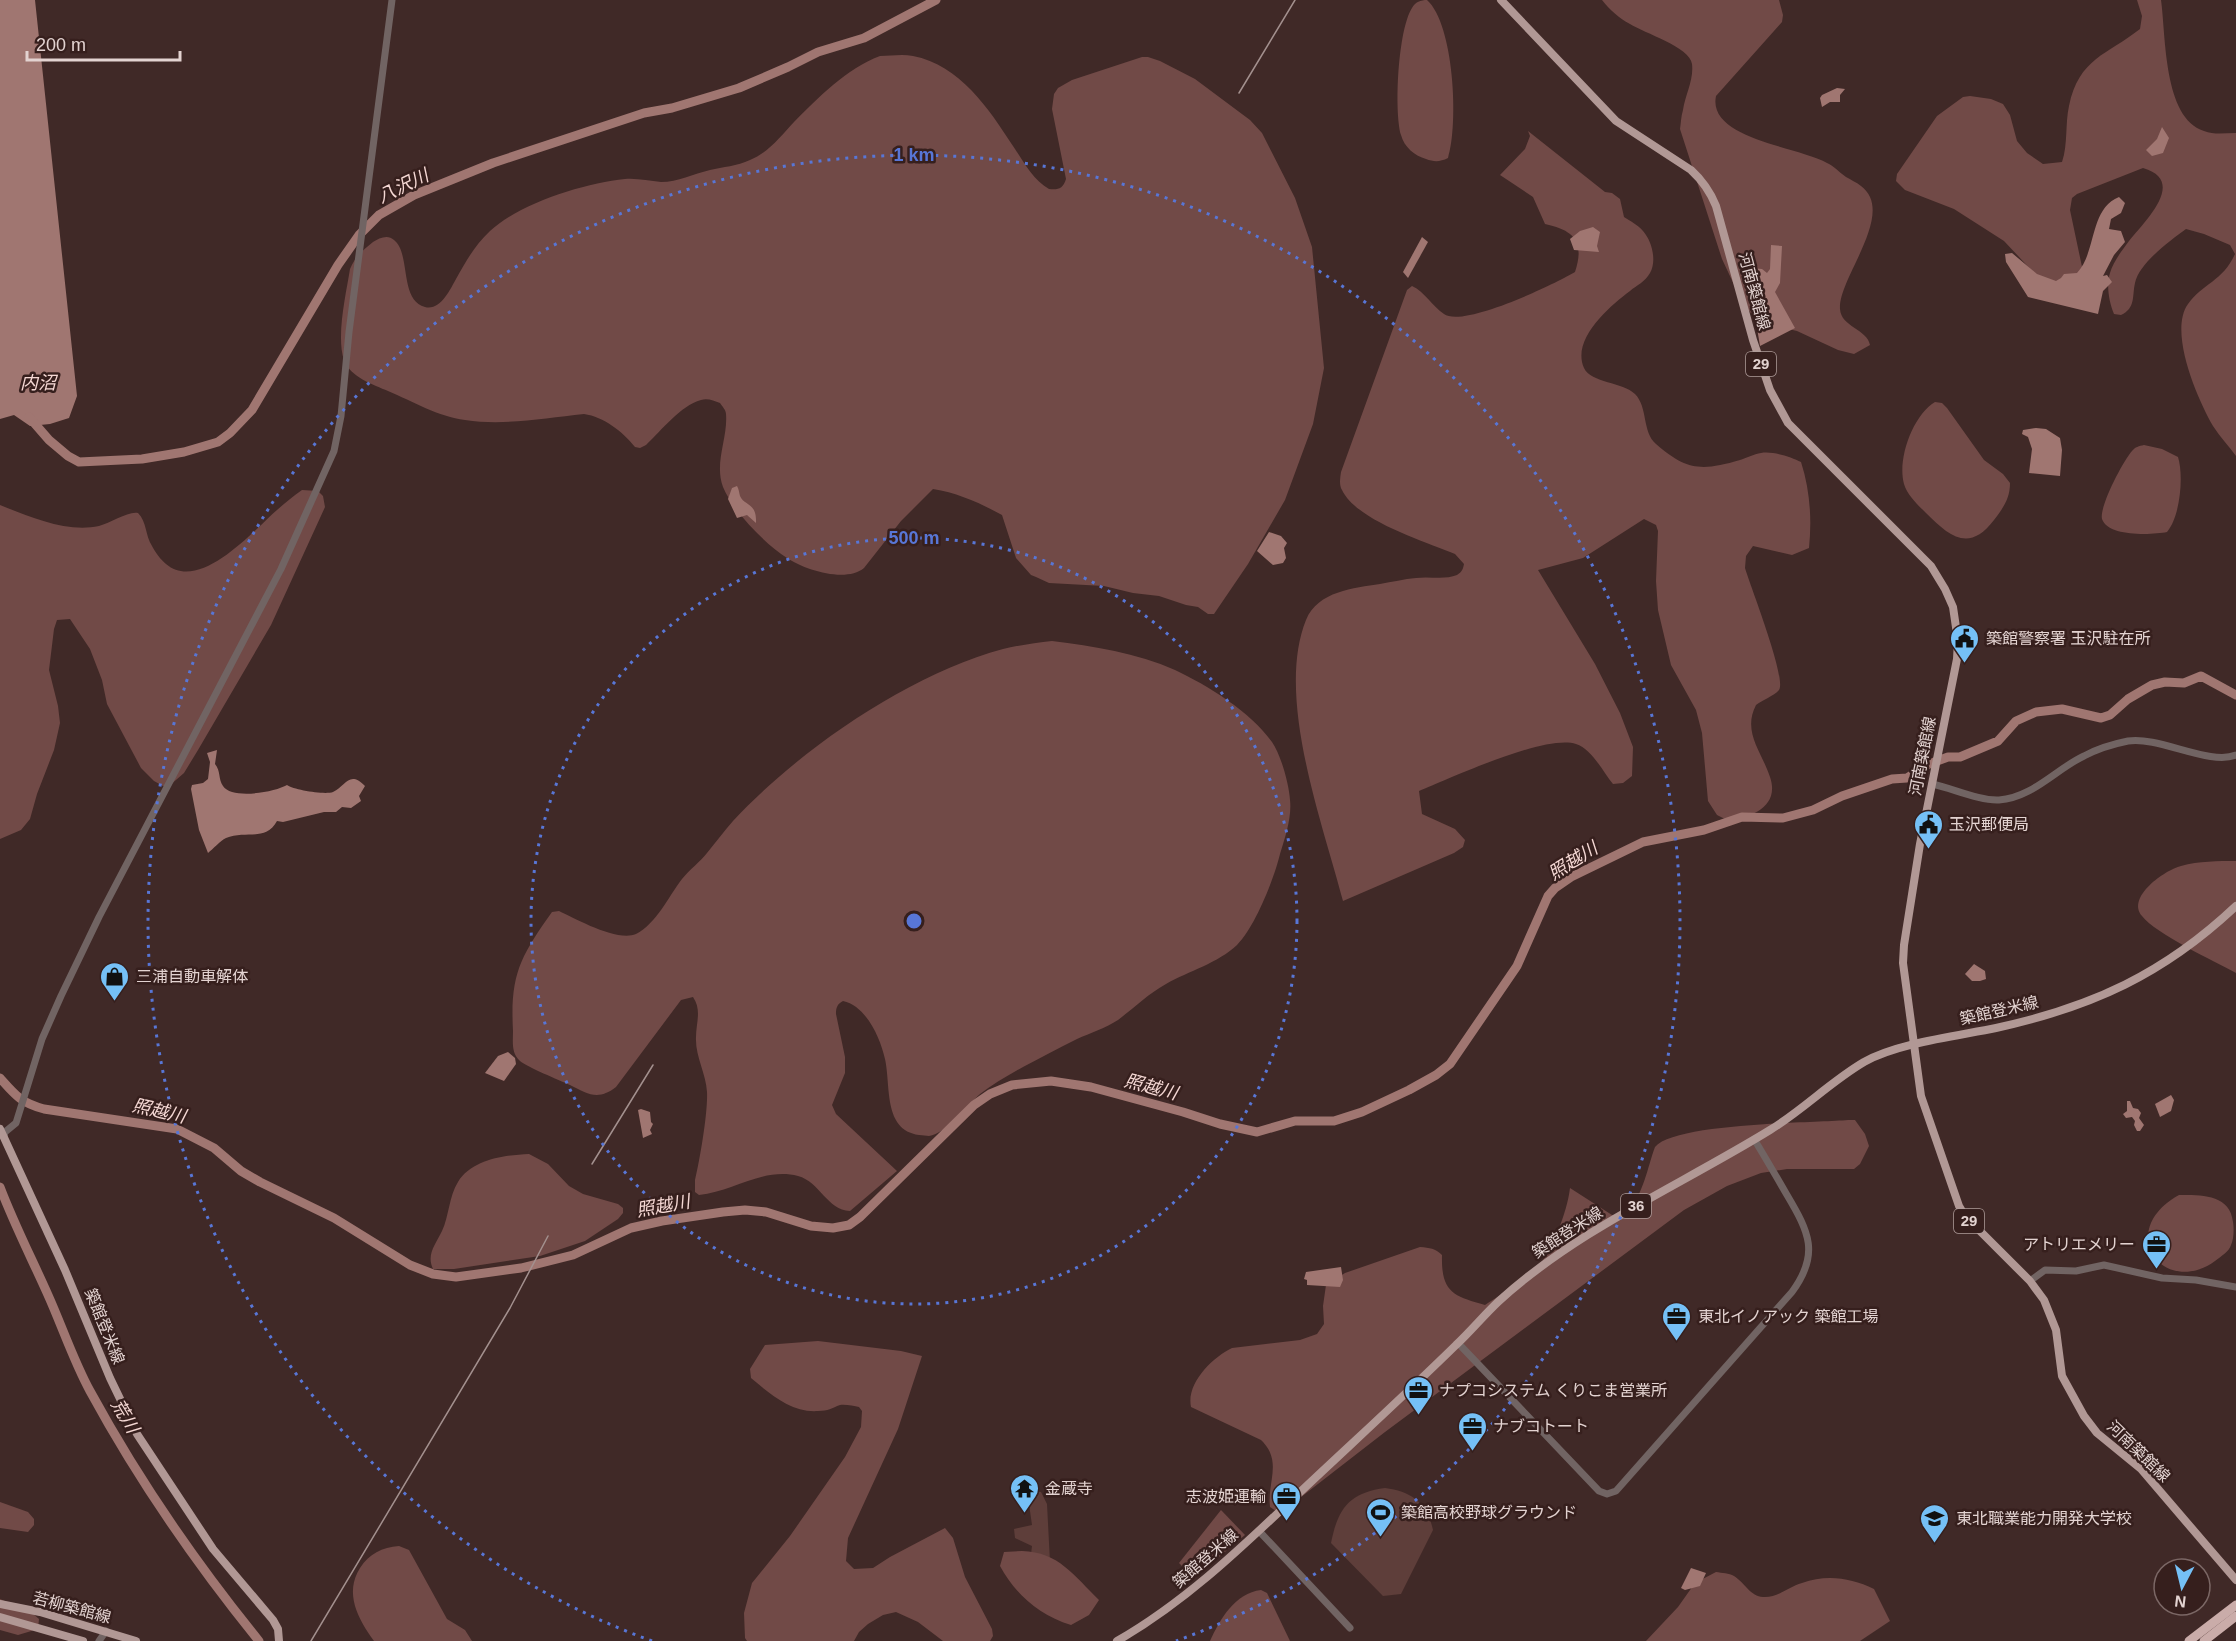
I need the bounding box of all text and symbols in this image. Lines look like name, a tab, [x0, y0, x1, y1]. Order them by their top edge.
scale bar	[27, 24, 180, 62]
text: 200 m	[36, 35, 86, 55]
text: 1 km	[893, 145, 935, 165]
water label: 八沢川	[374, 164, 433, 207]
street label: 河南築館線	[1736, 250, 1773, 332]
road number: 29	[1746, 352, 1776, 376]
water label: 内沼	[20, 373, 59, 393]
text: 500 m	[888, 528, 940, 548]
public building icon: 築館警察署 玉沢駐在所	[1949, 622, 1981, 664]
place label: 築館警察署 玉沢駐在所	[1986, 630, 2150, 647]
street label: 河南築館線	[1907, 715, 1938, 797]
public building icon: 玉沢郵便局	[1912, 808, 1944, 850]
place label: 玉沢郵便局	[1949, 816, 2029, 833]
water label: 照越川	[1545, 837, 1603, 884]
centre of rings	[904, 911, 924, 931]
shop icon: 三浦自動車解体	[99, 960, 131, 1002]
place label: 三浦自動車解体	[136, 968, 248, 985]
street label: 築館登米線	[1958, 993, 2040, 1028]
water label: 照越川	[1122, 1070, 1182, 1104]
water label: 照越川	[130, 1095, 190, 1127]
water label: 照越川	[635, 1191, 693, 1221]
road number: 36	[1621, 1194, 1651, 1218]
street label: 築館登米線	[1529, 1204, 1605, 1261]
road number: 29	[1954, 1209, 1984, 1233]
office icon: アトリエメリー	[2140, 1228, 2172, 1270]
place label: アトリエメリー	[2023, 1236, 2135, 1253]
street label: 築館登米線	[82, 1286, 127, 1366]
office icon: 東北イノアック 築館工場	[1661, 1300, 1693, 1342]
place label: 東北イノアック 築館工場	[1698, 1308, 1878, 1325]
office icon: ナプコシステム くりこま営業所	[1402, 1374, 1434, 1416]
place label: ナプコシステム くりこま営業所	[1439, 1382, 1667, 1399]
water label: 荒川	[107, 1395, 144, 1438]
office icon: ナブコトート	[1456, 1410, 1488, 1452]
street label: 河南築館線	[2104, 1417, 2173, 1485]
place label: ナブコトート	[1493, 1418, 1589, 1435]
temple icon: 金蔵寺	[1008, 1472, 1040, 1514]
place label: 金蔵寺	[1045, 1480, 1093, 1497]
office icon: 志波姫運輸	[1271, 1480, 1303, 1522]
place label: 志波姫運輸	[1186, 1488, 1266, 1505]
sports icon: 築館高校野球グラウンド	[1364, 1496, 1396, 1538]
school or university icon: 東北職業能力開発大学校	[1919, 1502, 1951, 1544]
place label: 築館高校野球グラウンド	[1401, 1504, 1577, 1521]
place label: 東北職業能力開発大学校	[1956, 1510, 2132, 1527]
street label: 築館登米線	[1170, 1526, 1241, 1591]
north arrow	[2152, 1557, 2212, 1617]
street label: 若柳築館線	[31, 1589, 113, 1626]
text: N	[2173, 1592, 2187, 1611]

